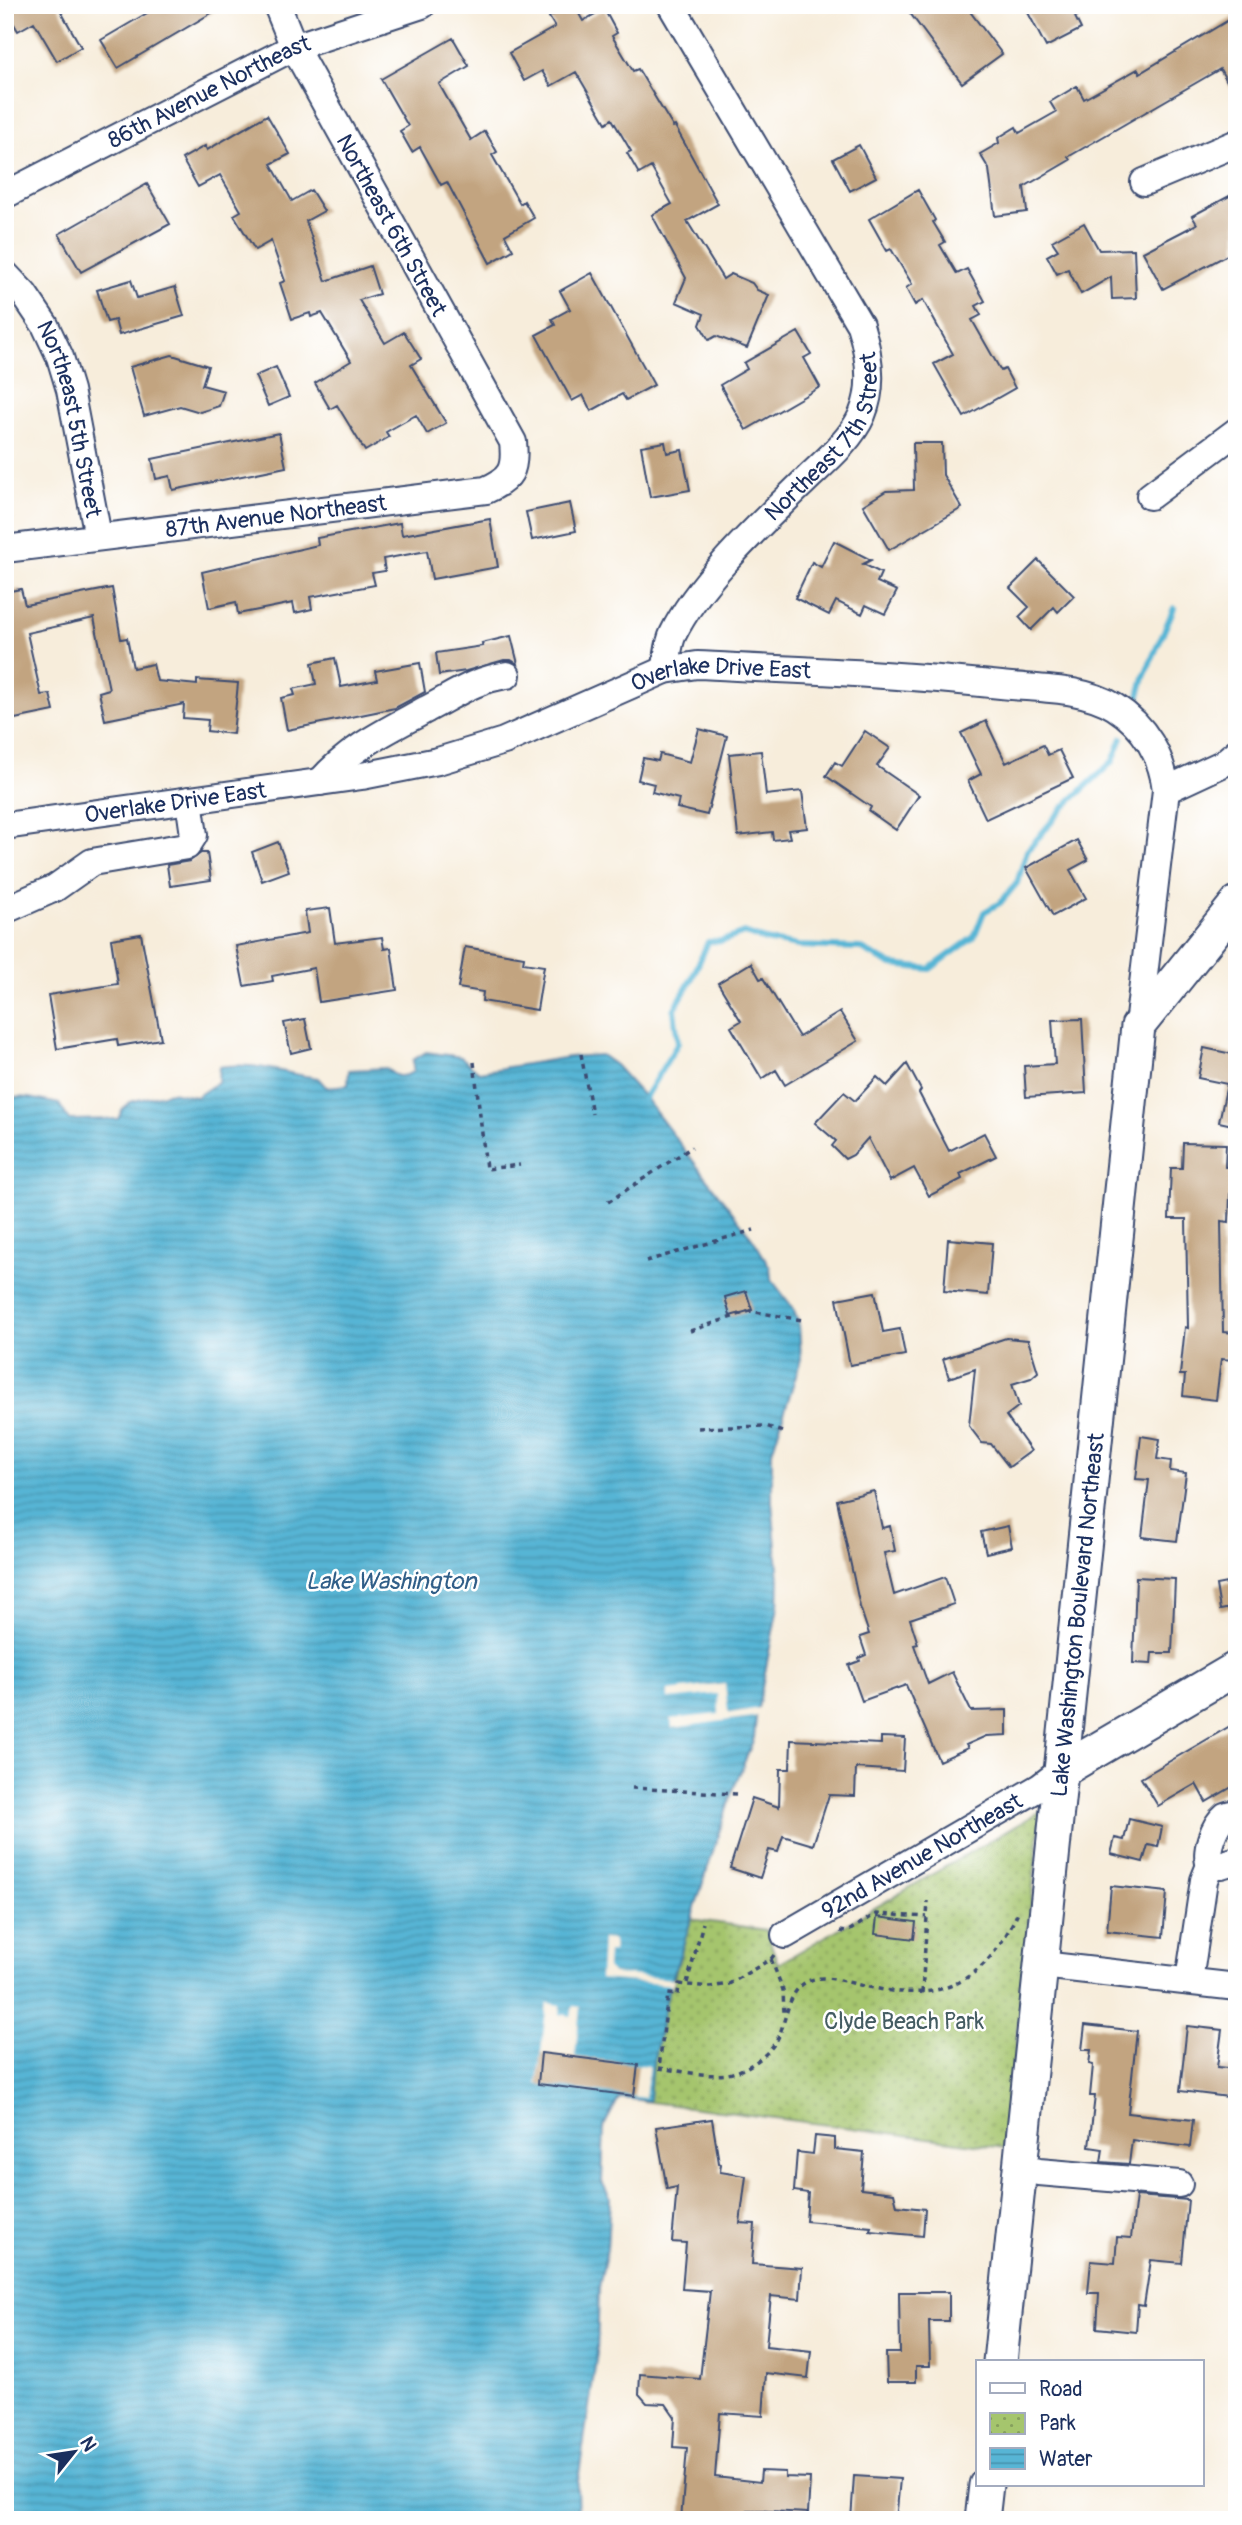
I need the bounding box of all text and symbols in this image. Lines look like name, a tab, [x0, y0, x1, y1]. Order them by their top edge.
street label: 86th Avenue Northeast	[103, 28, 315, 155]
street label: Northeast 6th Street	[330, 129, 454, 322]
street label: Northeast 5th Street	[30, 316, 108, 521]
street label: Northeast 7th Street	[758, 350, 884, 527]
street label: 87th Avenue Northeast	[164, 488, 389, 544]
street label: Overlake Drive East	[626, 651, 812, 698]
street label: Overlake Drive East	[83, 775, 269, 830]
street label: Lake Washington Boulevard Northeast	[1044, 1431, 1111, 1799]
water label: Lake Washington	[305, 1567, 478, 1596]
street label: 92nd Avenue Northeast	[816, 1786, 1028, 1926]
park label: Clyde Beach Park	[824, 2007, 984, 2036]
legend	[976, 2360, 1204, 2486]
text: Road	[1039, 2376, 1083, 2403]
text: Park	[1039, 2410, 1076, 2437]
north arrow	[38, 2416, 108, 2486]
text: N	[74, 2432, 102, 2456]
text: Water	[1039, 2446, 1093, 2473]

